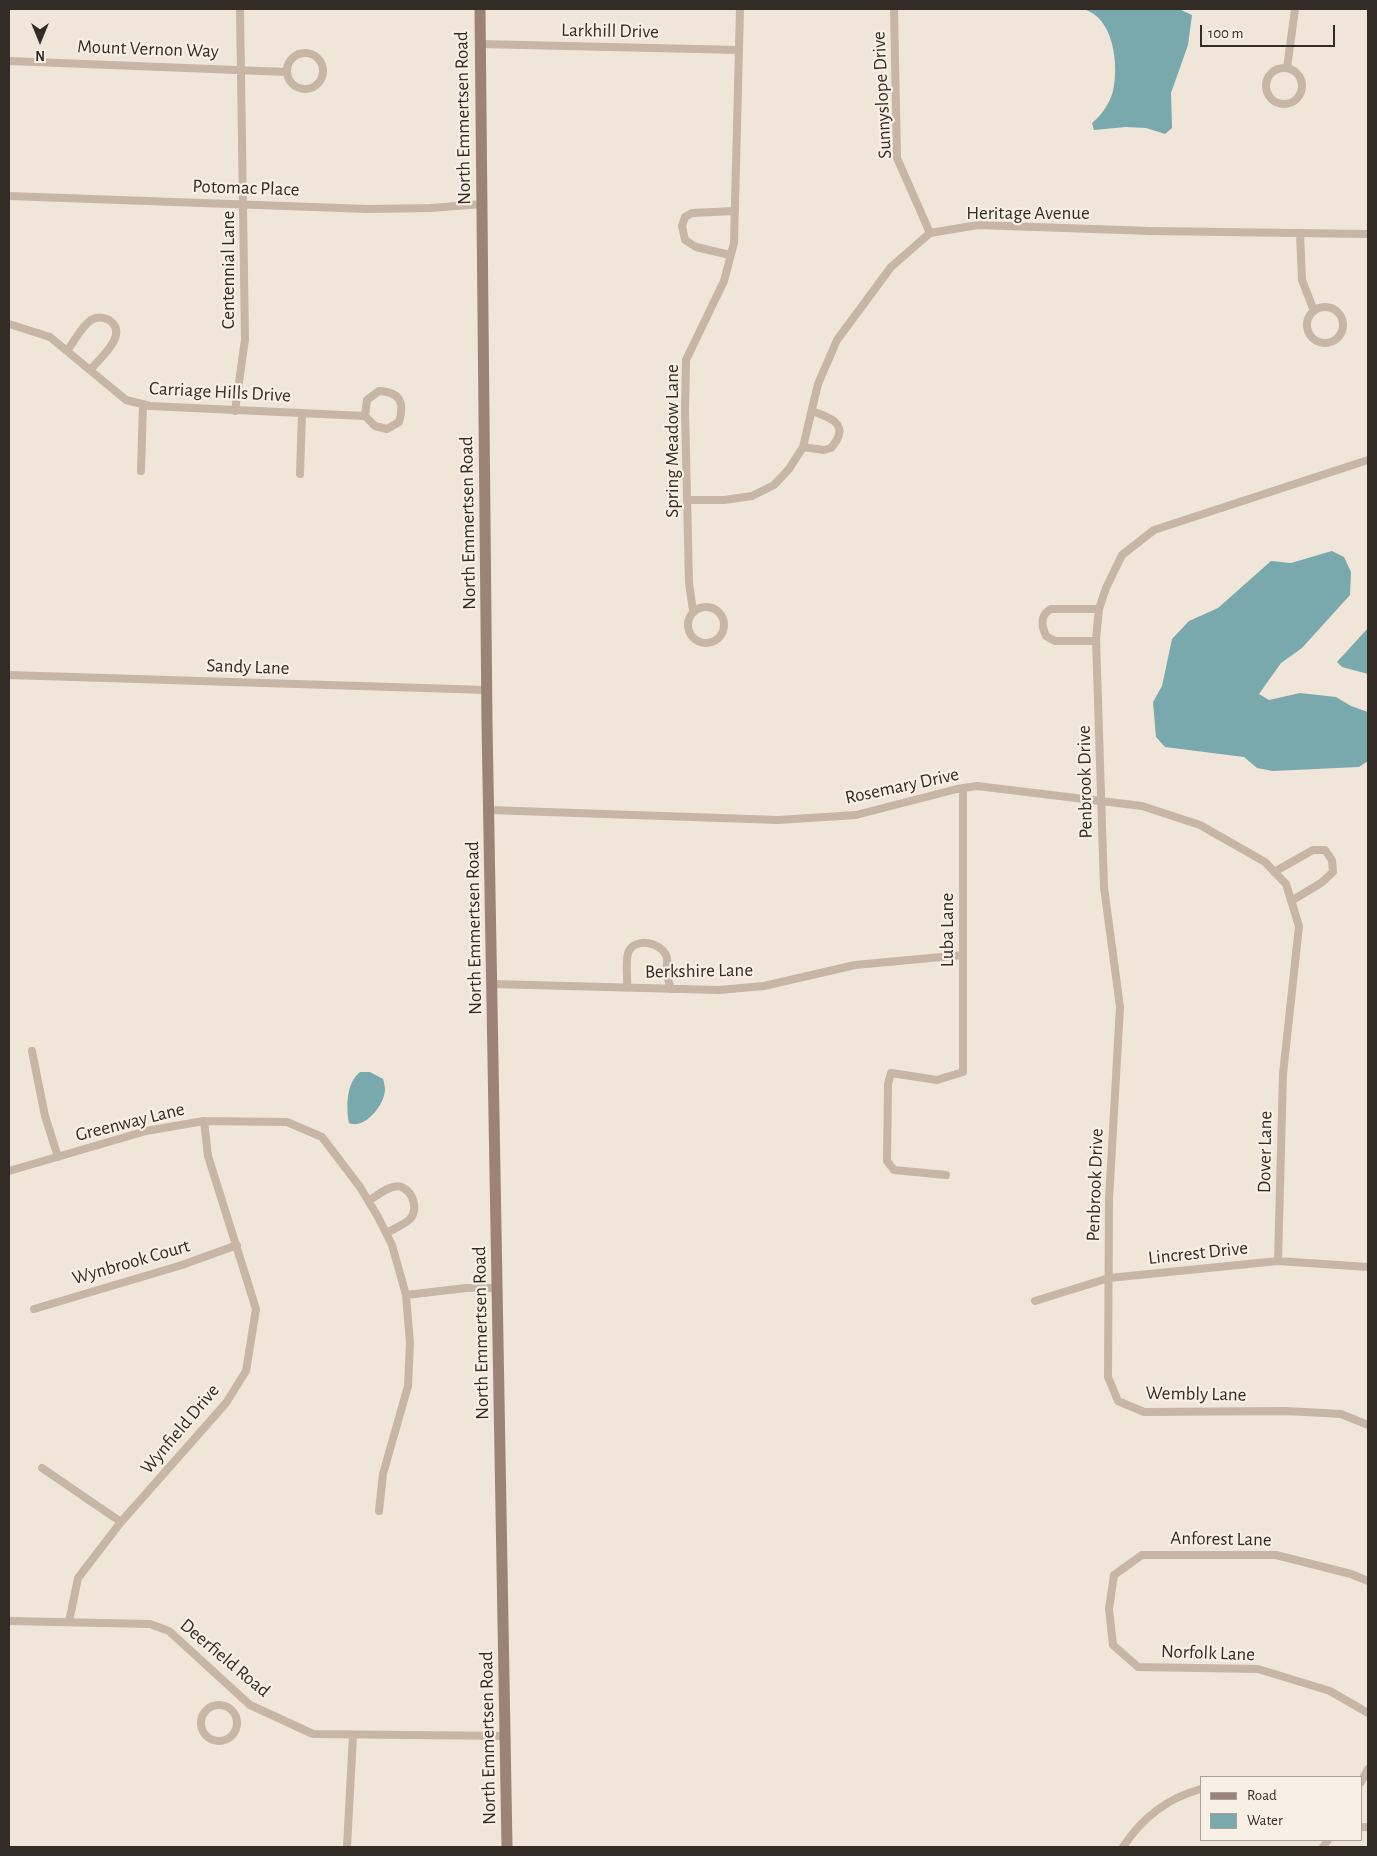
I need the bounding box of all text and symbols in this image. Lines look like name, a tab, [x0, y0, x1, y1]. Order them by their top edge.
north arrow	[15, 15, 65, 65]
scale bar	[1202, 15, 1337, 47]
street label: Larkhill Drive	[561, 19, 659, 43]
text: 100 m	[1208, 26, 1243, 41]
street label: North Emmertsen Road	[450, 31, 476, 205]
street label: Sunnyslope Drive	[867, 31, 897, 159]
street label: Mount Vernon Way	[77, 35, 219, 63]
text: N	[35, 48, 45, 62]
street label: Potomac Place	[192, 175, 300, 201]
street label: Heritage Avenue	[966, 202, 1090, 224]
street label: Centennial Lane	[217, 211, 239, 329]
street label: Spring Meadow Lane	[661, 364, 683, 518]
street label: Carriage Hills Drive	[149, 377, 291, 407]
street label: North Emmertsen Road	[455, 436, 481, 610]
street label: Sandy Lane	[206, 654, 290, 680]
street label: Penbrook Drive	[1073, 725, 1097, 839]
street label: Rosemary Drive	[843, 763, 961, 809]
street label: North Emmertsen Road	[461, 841, 487, 1015]
street label: Luba Lane	[936, 893, 958, 967]
street label: Berkshire Lane	[645, 959, 753, 983]
street label: Greenway Lane	[73, 1097, 187, 1147]
street label: Dover Lane	[1253, 1111, 1277, 1193]
street label: Penbrook Drive	[1082, 1128, 1108, 1242]
street label: Wynbrook Court	[70, 1234, 192, 1290]
street label: Lincrest Drive	[1147, 1236, 1249, 1270]
street label: North Emmertsen Road	[468, 1246, 494, 1420]
street label: Wynfield Drive	[136, 1379, 224, 1479]
street label: Wembly Lane	[1145, 1382, 1247, 1406]
street label: Anforest Lane	[1170, 1527, 1272, 1551]
street label: Deerfield Road	[175, 1614, 275, 1702]
street label: Norfolk Lane	[1161, 1640, 1255, 1666]
street label: North Emmertsen Road	[475, 1651, 501, 1825]
legend	[1200, 1776, 1362, 1841]
text: Road	[1247, 1788, 1277, 1803]
text: Water	[1247, 1813, 1283, 1828]

